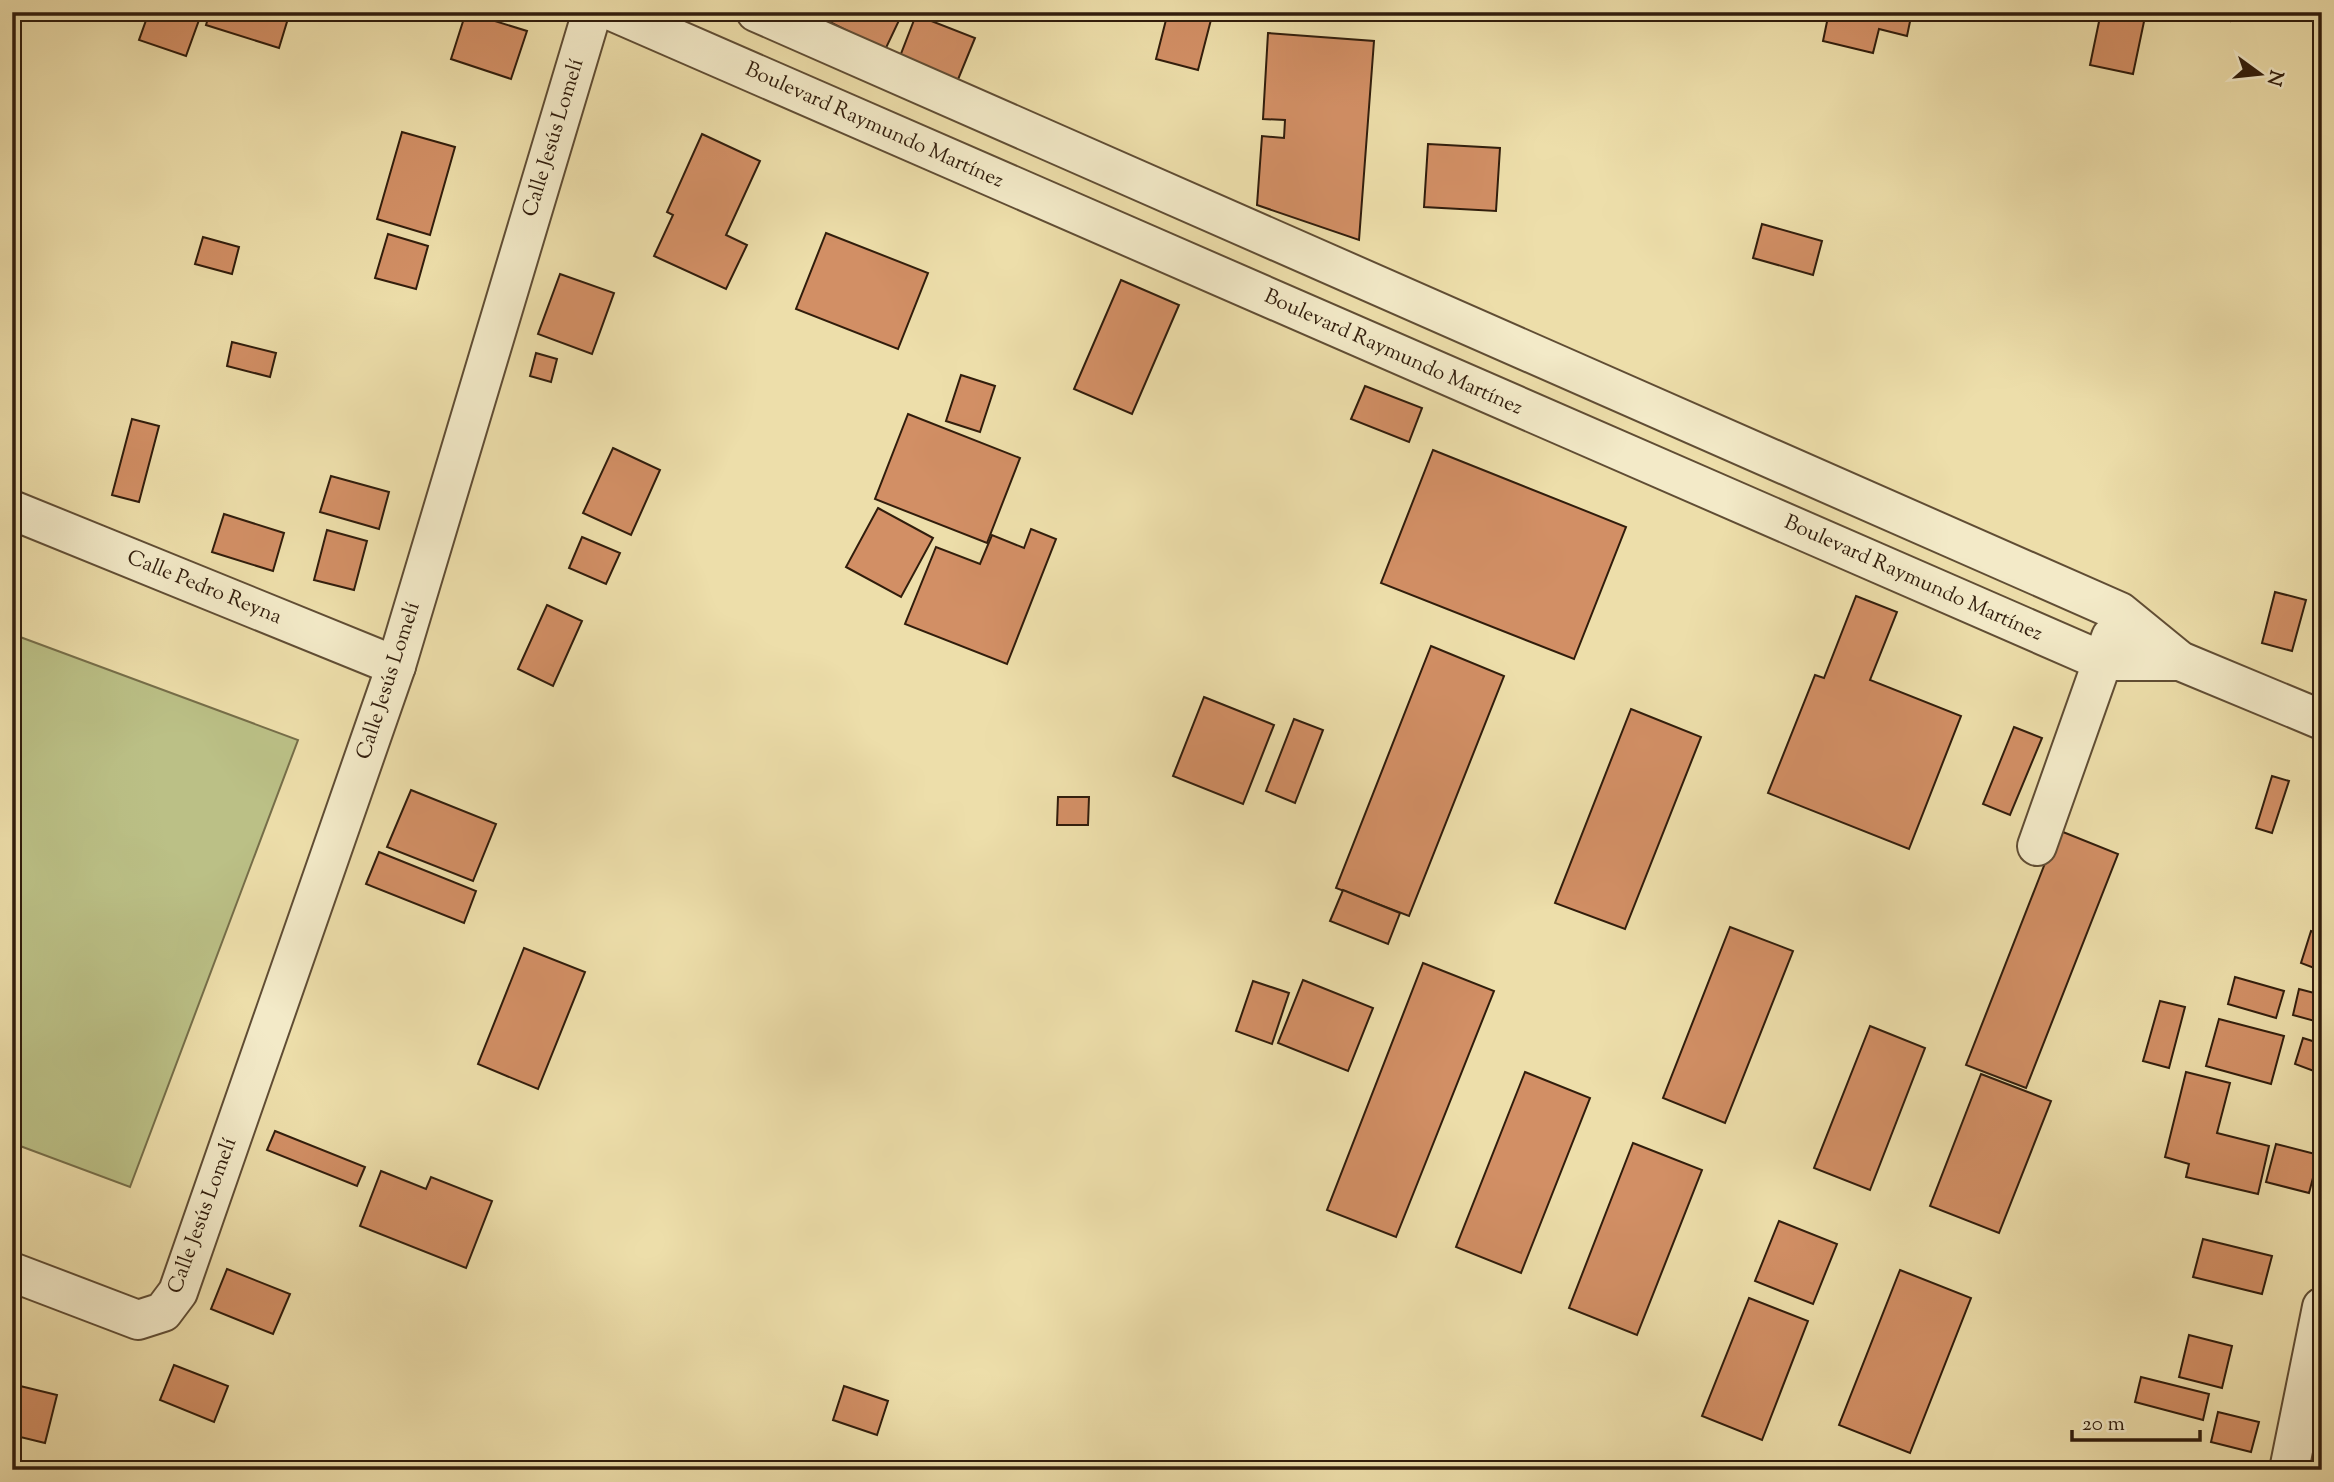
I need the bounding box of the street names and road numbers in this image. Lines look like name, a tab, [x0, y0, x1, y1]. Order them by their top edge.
street label: Calle Jesús Lomelí	[516, 55, 592, 221]
street label: Boulevard Raymundo Martínez	[740, 55, 1008, 197]
street label: Boulevard Raymundo Martínez	[1259, 282, 1527, 424]
street label: Boulevard Raymundo Martínez	[1779, 508, 2047, 650]
street label: Calle Pedro Reyna	[122, 543, 286, 633]
street label: Calle Jesús Lomelí	[349, 598, 429, 764]
street label: Calle Jesús Lomelí	[161, 1134, 245, 1298]

